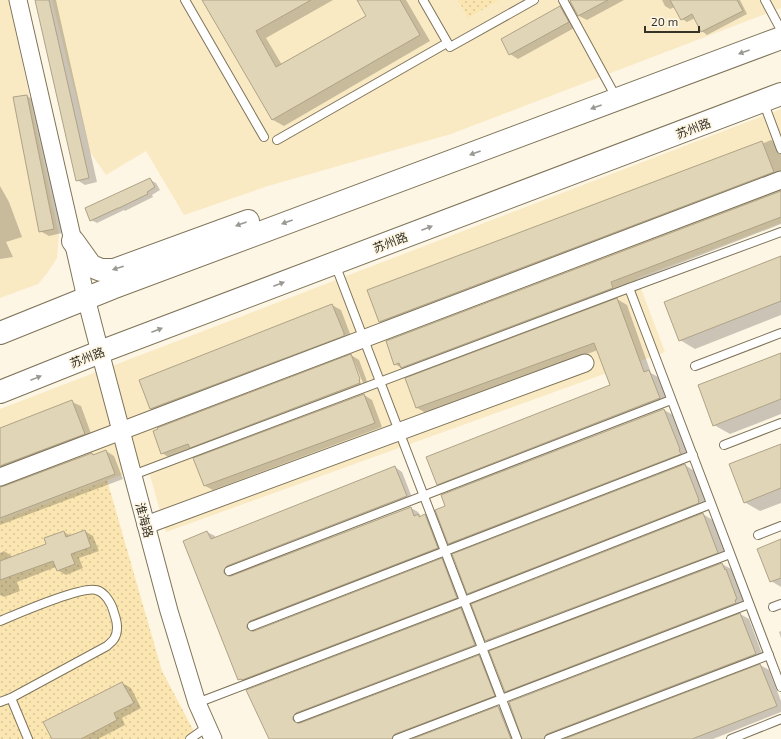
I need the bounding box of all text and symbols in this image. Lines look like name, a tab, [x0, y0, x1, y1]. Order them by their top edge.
scale bar	[645, 8, 699, 34]
text: 20 m	[651, 14, 678, 28]
one-way arrow	[738, 49, 750, 55]
one-way arrow	[590, 105, 602, 111]
street label: 苏州路	[674, 115, 712, 141]
one-way arrow	[468, 150, 480, 156]
one-way arrow	[281, 220, 293, 226]
one-way arrow	[234, 221, 246, 227]
one-way arrow	[421, 225, 433, 231]
street label: 苏州路	[371, 229, 409, 255]
one-way arrow	[112, 265, 124, 271]
one-way arrow	[273, 281, 285, 287]
one-way arrow	[152, 327, 164, 333]
street label: 苏州路	[68, 344, 106, 370]
one-way arrow	[31, 374, 43, 380]
street label: 淮海路	[134, 501, 156, 539]

